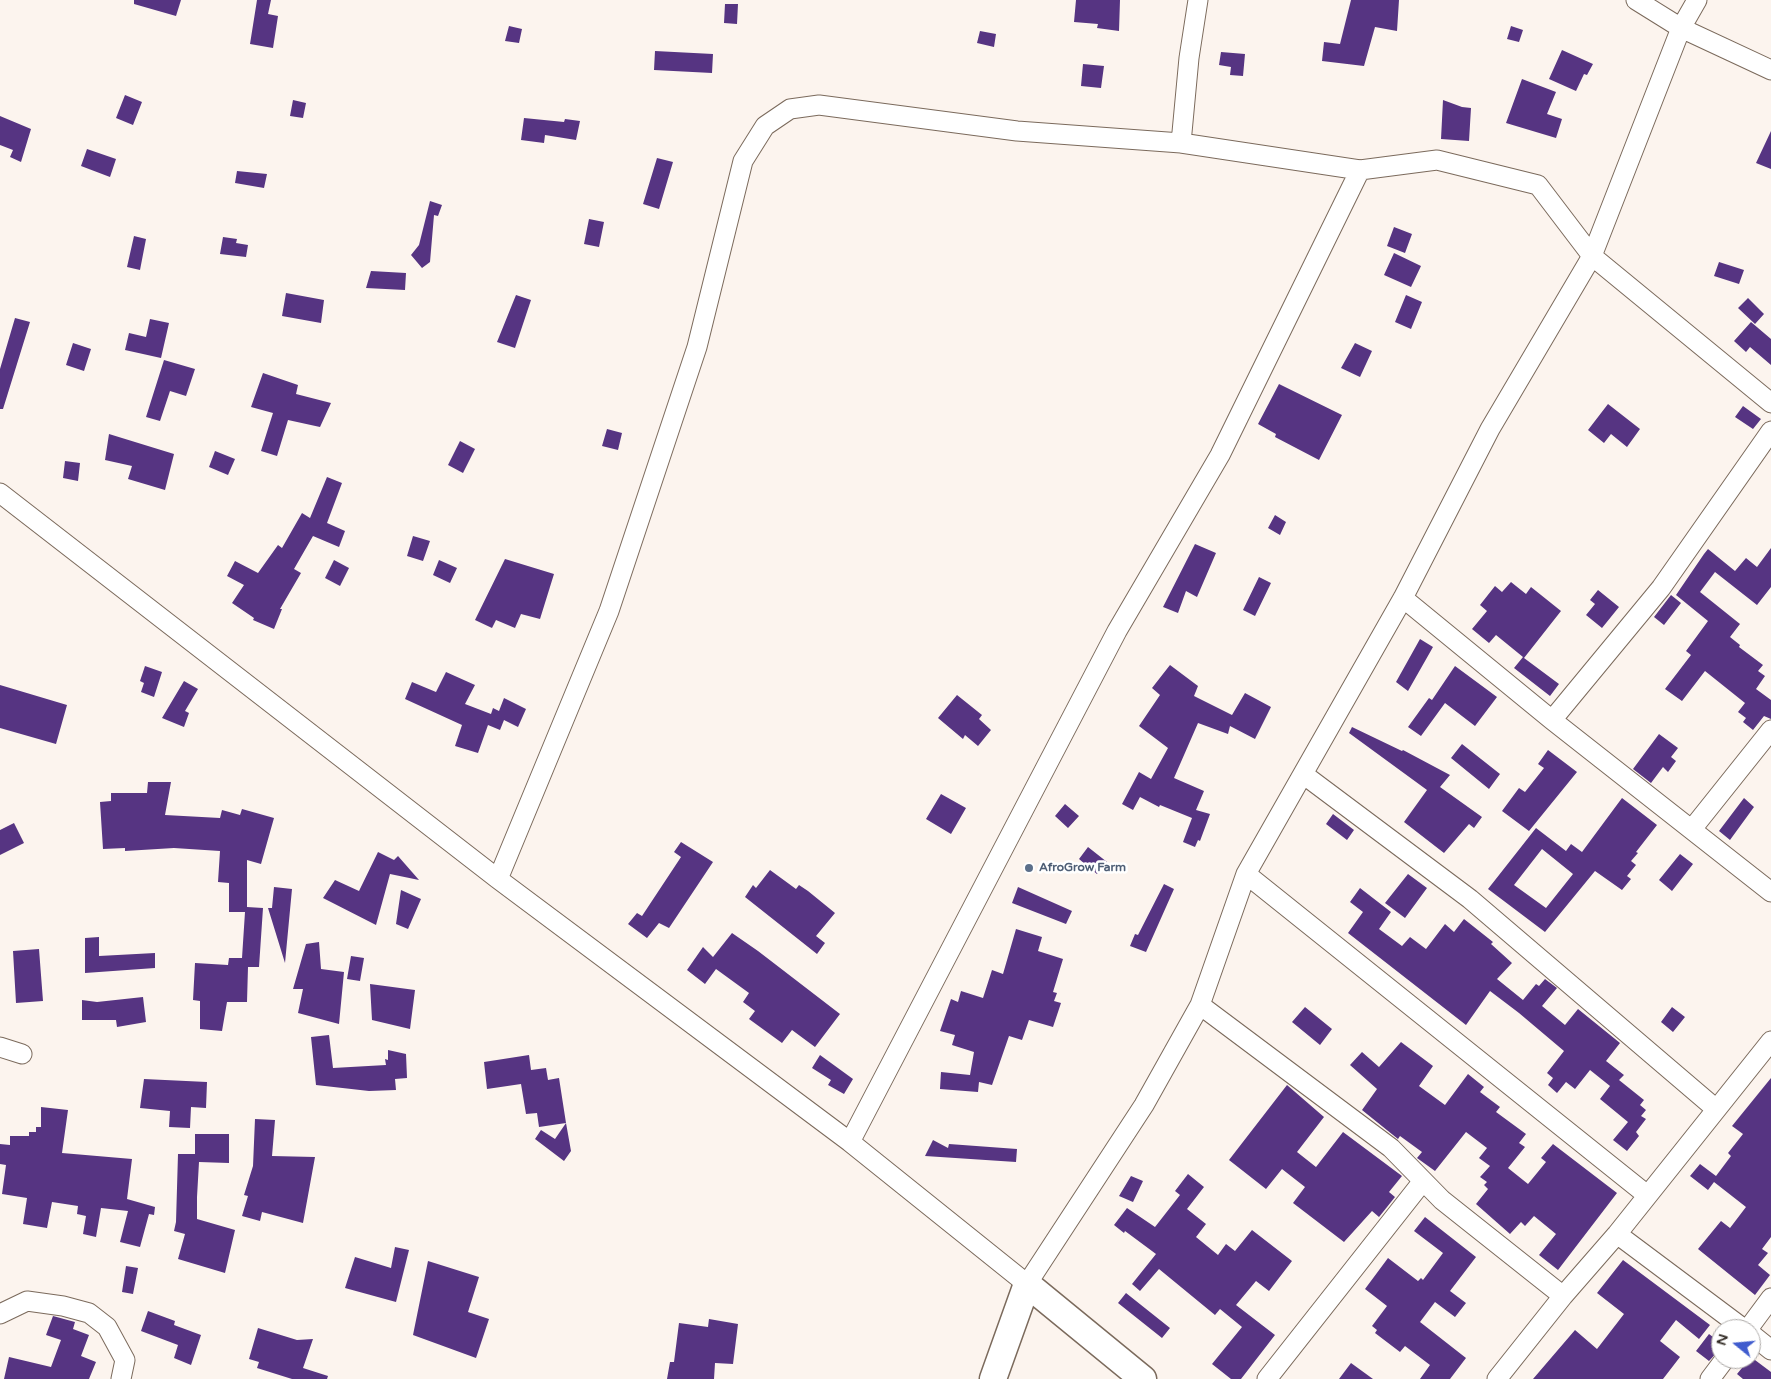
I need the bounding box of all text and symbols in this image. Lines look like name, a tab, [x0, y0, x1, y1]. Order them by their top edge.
place label: AfroGrow Farm	[1039, 861, 1126, 875]
marker: AfroGrow Farm	[1023, 862, 1035, 874]
north arrow	[1711, 1319, 1761, 1369]
text: N	[1712, 1332, 1732, 1348]

